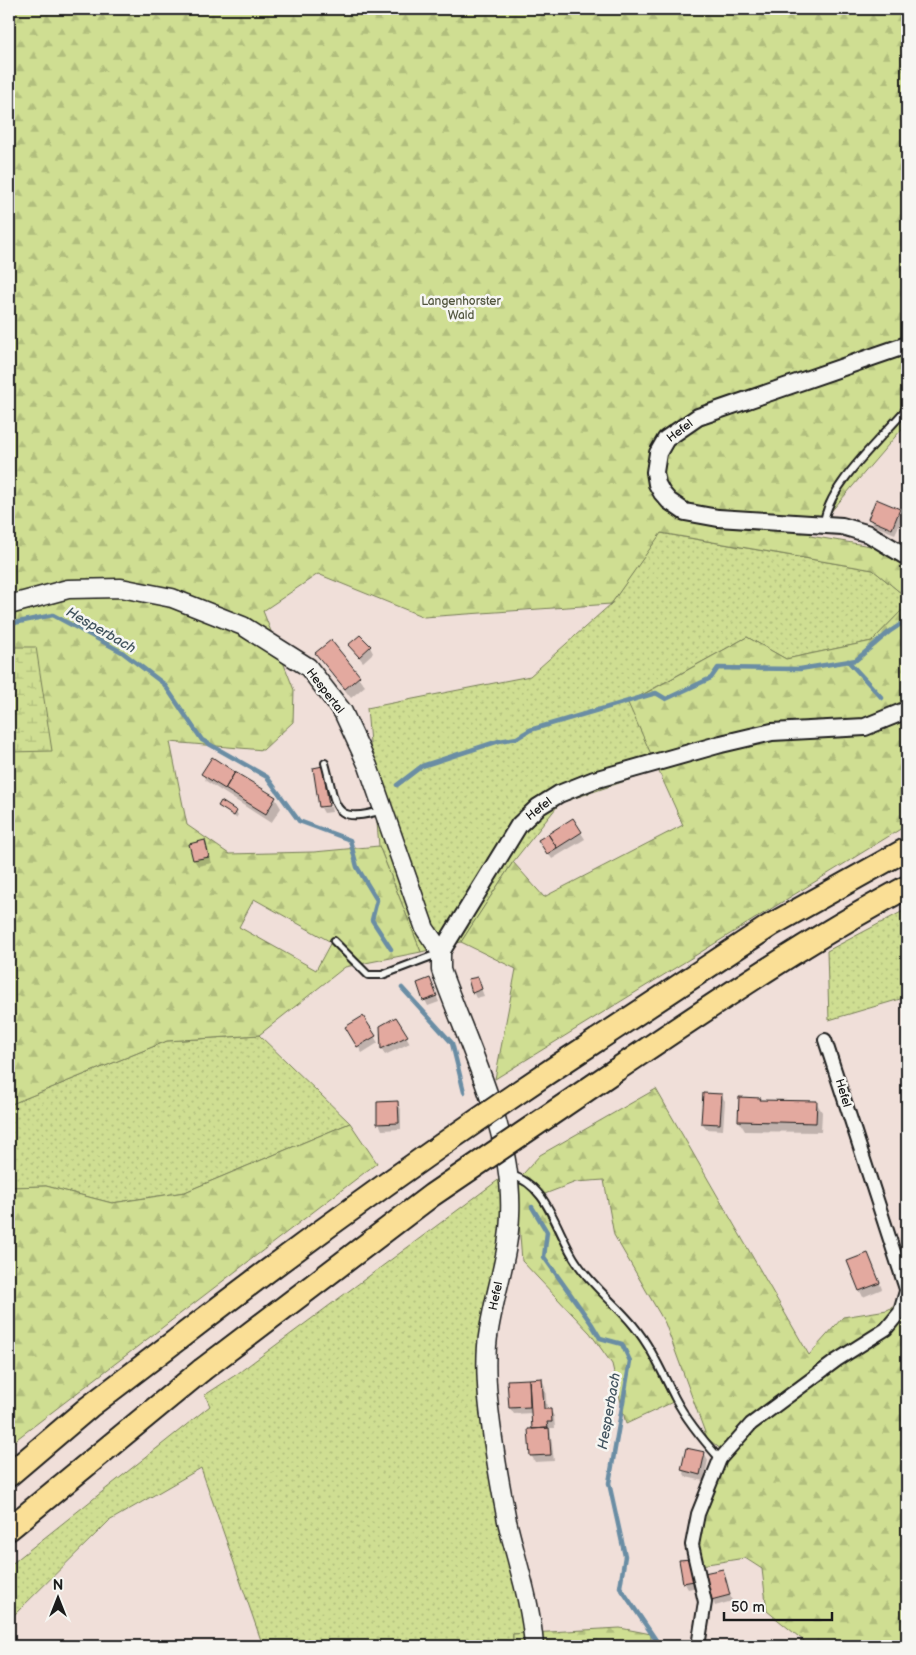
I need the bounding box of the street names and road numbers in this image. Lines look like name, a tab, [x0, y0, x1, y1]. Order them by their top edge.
street label: Hefel	[664, 416, 696, 446]
street label: Hespertal	[303, 665, 347, 717]
street label: Hefel	[523, 794, 555, 824]
street label: Hefel	[832, 1077, 854, 1109]
street label: Hefel	[486, 1280, 506, 1312]

